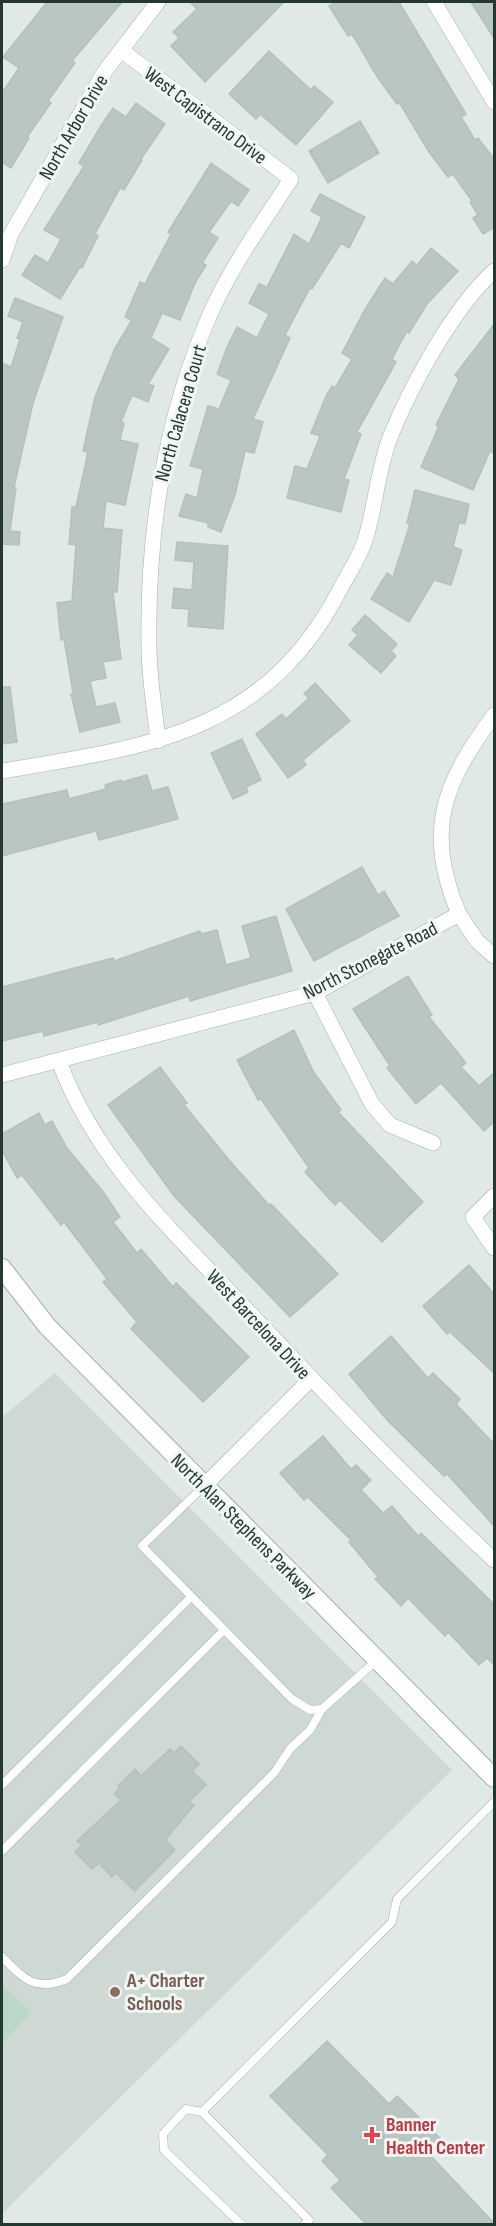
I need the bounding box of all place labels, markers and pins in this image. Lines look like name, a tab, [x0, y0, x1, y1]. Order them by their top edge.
place label: A+ Charter Schools	[126, 1969, 204, 2016]
marker: A+ Charter Schools	[108, 1985, 122, 1999]
place label: Banner Health Center	[386, 2113, 485, 2160]
marker: Banner Health Center	[363, 2126, 381, 2144]

